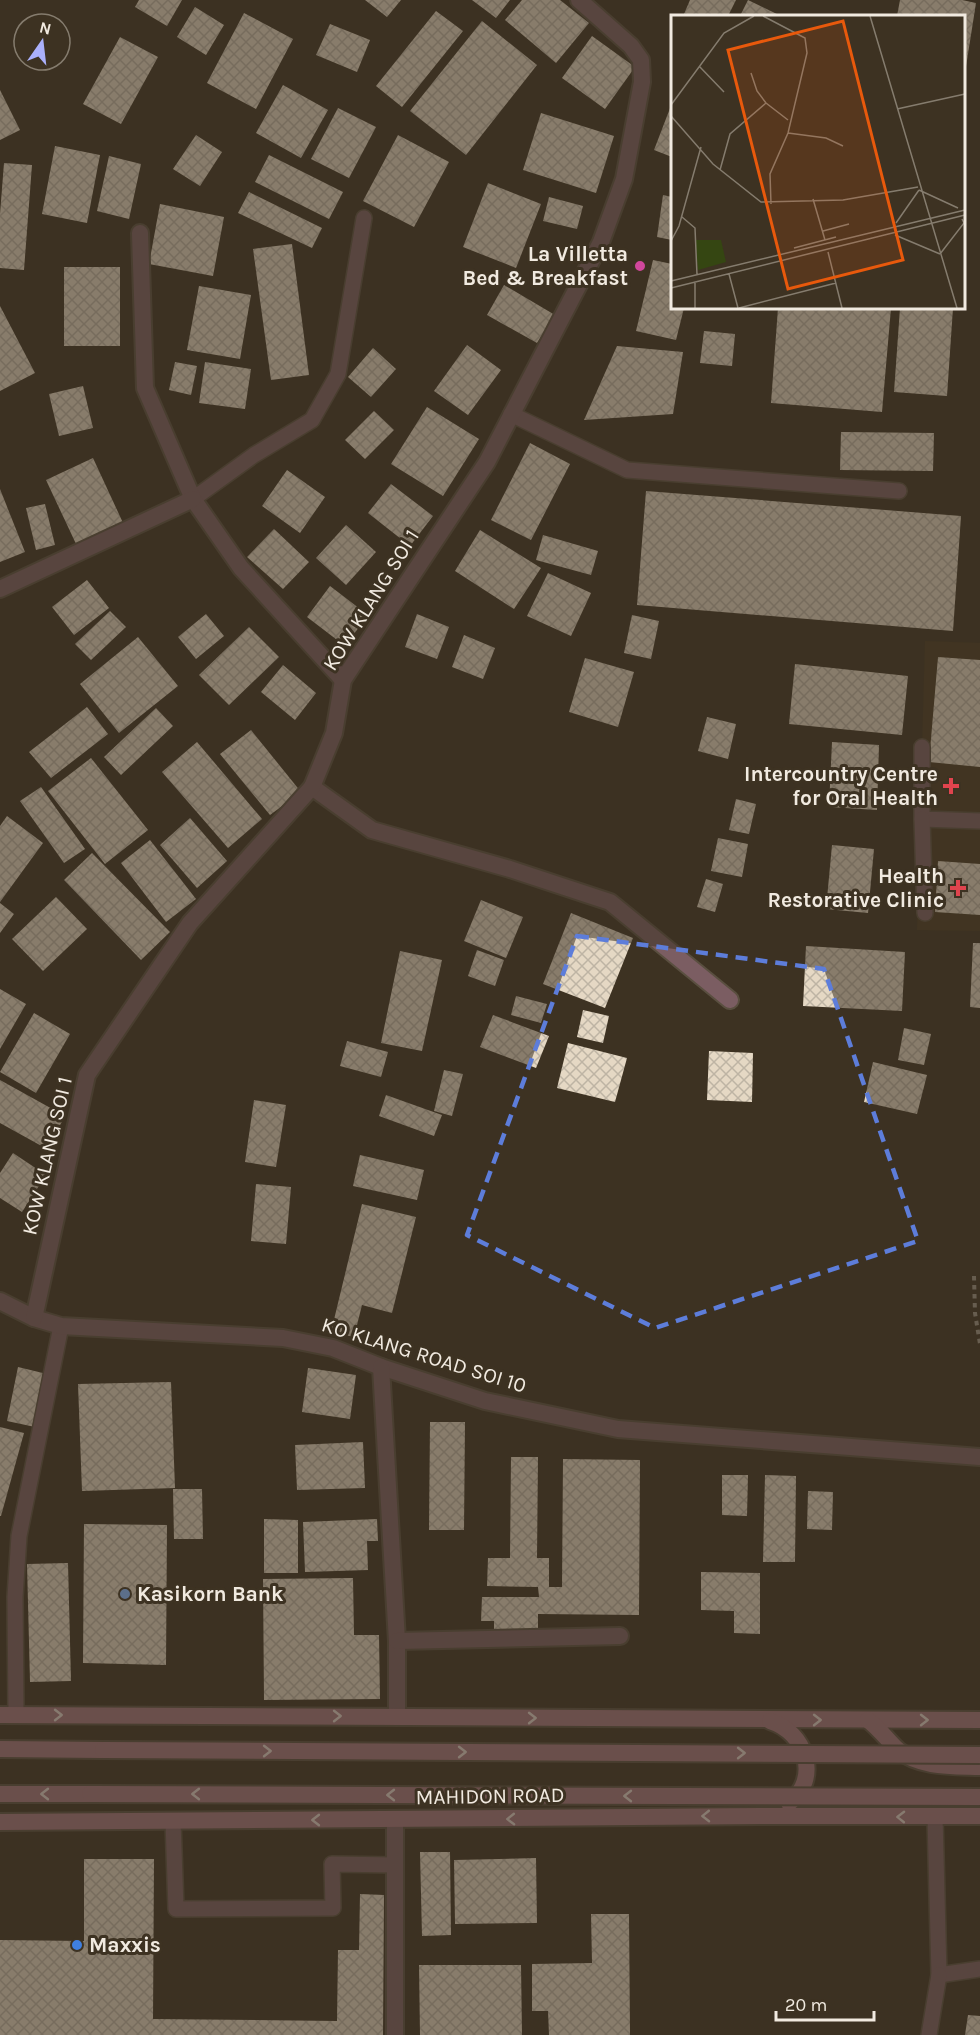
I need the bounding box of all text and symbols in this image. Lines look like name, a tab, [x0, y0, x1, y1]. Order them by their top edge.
north arrow	[12, 12, 72, 72]
inset map	[671, 15, 965, 309]
text: N	[38, 17, 53, 39]
place label: La Villetta Bed & Breakfast	[463, 242, 628, 290]
marker: La Villetta Bed & Breakfast	[633, 259, 647, 273]
street label: KOW KLANG SOI 1	[318, 525, 424, 675]
place label: Intercountry Centre for Oral Health	[744, 762, 938, 810]
marker: Intercountry Centre for Oral Health	[942, 777, 960, 795]
place label: Health Restorative Clinic	[767, 864, 944, 912]
marker: Health Restorative Clinic	[949, 879, 967, 897]
street label: KOW KLANG SOI 1	[17, 1075, 77, 1237]
street label: KO KLANG ROAD SOI 10	[319, 1312, 529, 1398]
place label: Kasikorn Bank	[137, 1582, 284, 1606]
marker: Kasikorn Bank	[118, 1587, 132, 1601]
one-way arrow	[54, 1709, 63, 1721]
one-way arrow	[333, 1710, 342, 1723]
one-way arrow	[528, 1712, 537, 1724]
one-way arrow	[813, 1714, 822, 1726]
one-way arrow	[920, 1714, 929, 1726]
one-way arrow	[262, 1745, 271, 1757]
one-way arrow	[457, 1746, 466, 1758]
one-way arrow	[736, 1747, 745, 1759]
street label: MAHIDON ROAD	[415, 1783, 565, 1809]
one-way arrow	[40, 1788, 49, 1800]
one-way arrow	[191, 1788, 200, 1800]
one-way arrow	[386, 1789, 395, 1801]
one-way arrow	[623, 1789, 632, 1802]
one-way arrow	[701, 1810, 710, 1823]
one-way arrow	[896, 1811, 905, 1823]
one-way arrow	[506, 1813, 515, 1825]
one-way arrow	[311, 1814, 320, 1826]
place label: Maxxis	[89, 1933, 161, 1957]
marker: Maxxis	[70, 1938, 84, 1952]
scale bar	[776, 1984, 874, 2022]
text: 20 m	[785, 1994, 827, 2016]

